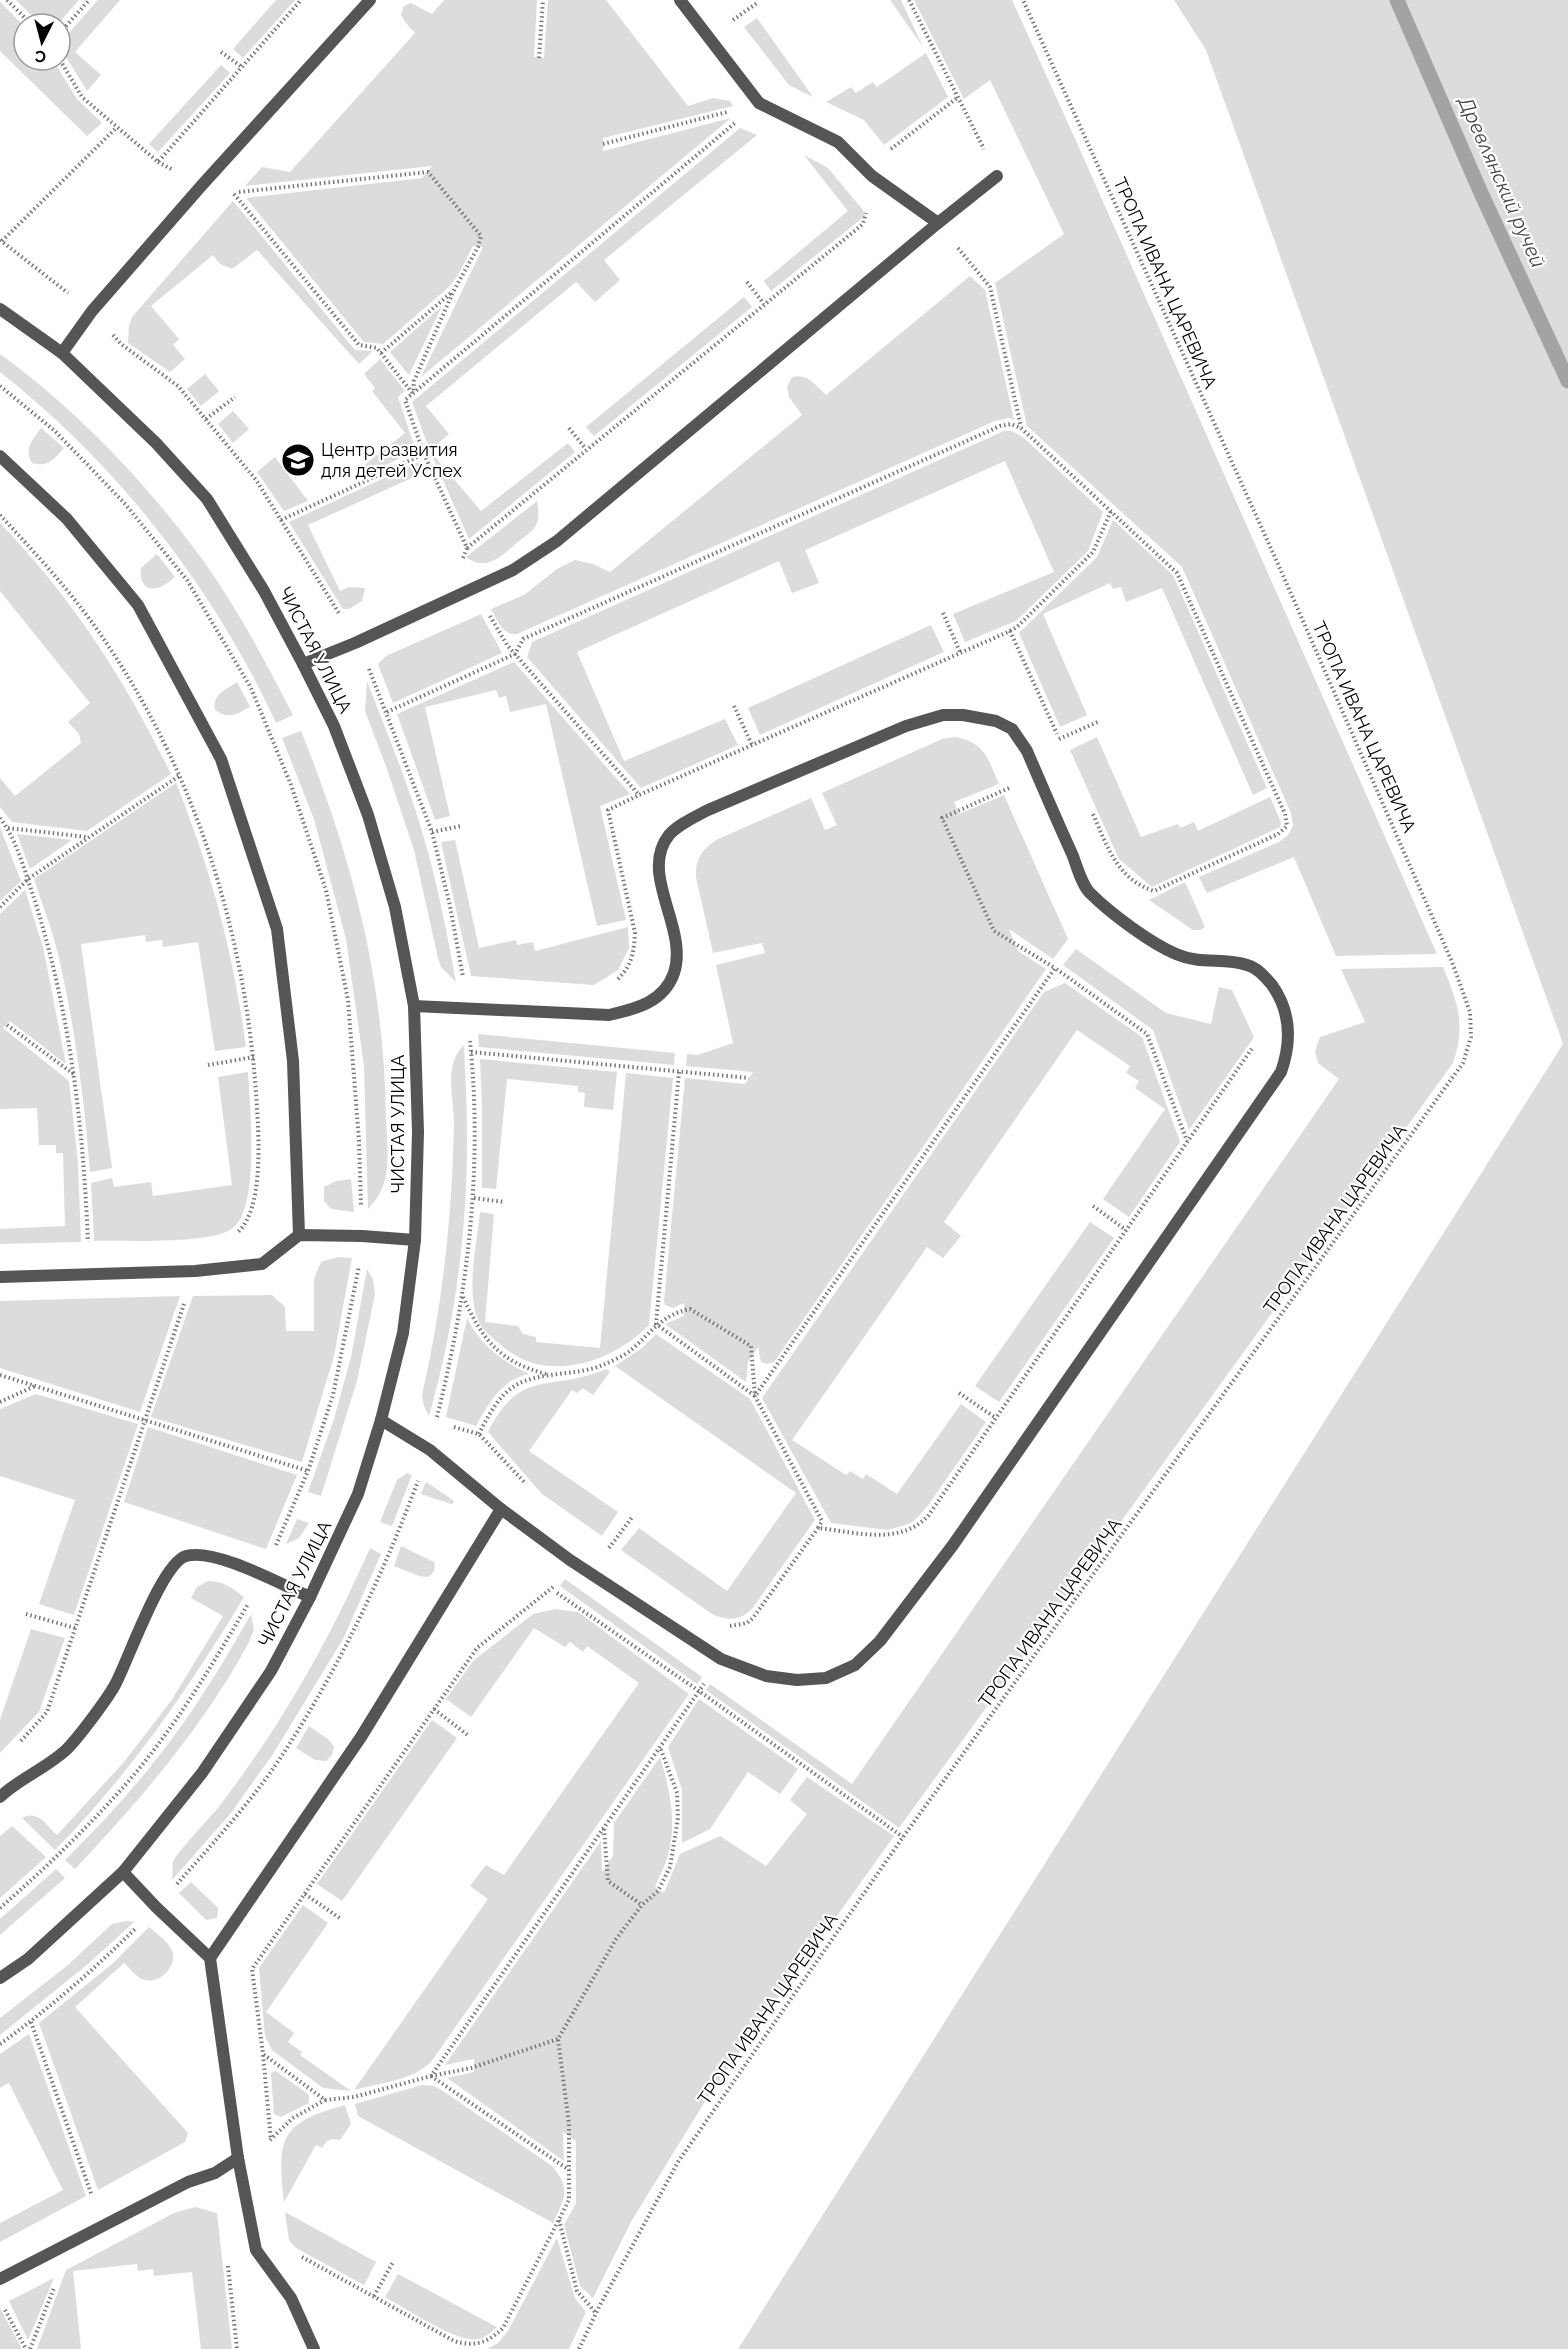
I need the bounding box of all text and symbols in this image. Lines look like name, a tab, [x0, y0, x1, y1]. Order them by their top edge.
north arrow	[12, 12, 72, 72]
text: С	[34, 46, 47, 66]
water label: Древлянский ручей	[1453, 92, 1550, 271]
street label: ТРОПА ИВАНА ЦАРЕВИЧА	[1109, 174, 1222, 392]
place label: Центр развития для детей Успех	[321, 439, 462, 481]
school or university icon: Центр развития для детей Успех	[280, 442, 316, 478]
street label: ЧИСТАЯ УЛИЦА	[275, 583, 356, 716]
street label: ТРОПА ИВАНА ЦАРЕВИЧА	[1308, 618, 1421, 836]
street label: ЧИСТАЯ УЛИЦА	[387, 1055, 408, 1193]
street label: ТРОПА ИВАНА ЦАРЕВИЧА	[1259, 1120, 1410, 1317]
street label: ТРОПА ИВАНА ЦАРЕВИЧА	[974, 1514, 1125, 1711]
street label: ЧИСТАЯ УЛИЦА	[254, 1517, 335, 1650]
street label: ТРОПА ИВАНА ЦАРЕВИЧА	[693, 1909, 842, 2108]

